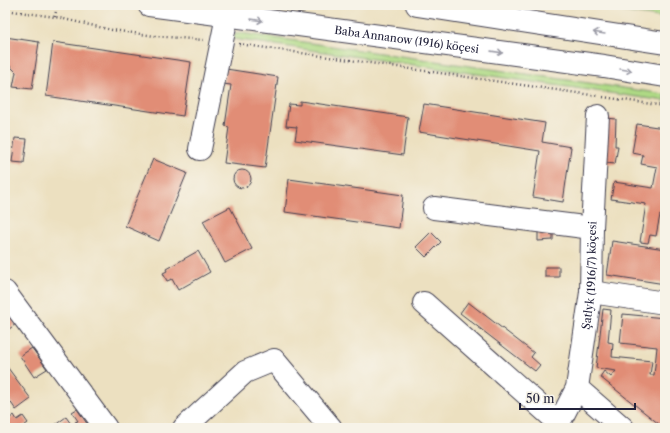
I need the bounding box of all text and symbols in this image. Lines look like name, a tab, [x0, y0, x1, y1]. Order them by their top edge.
one-way arrow	[250, 16, 263, 23]
street label: Baba Annanow (1916) köçesi	[334, 23, 480, 56]
one-way arrow	[593, 29, 606, 37]
one-way arrow	[490, 48, 503, 56]
one-way arrow	[619, 66, 632, 74]
street label: Şatlyk (1916/7) köçesi	[579, 220, 599, 330]
scale bar	[520, 385, 635, 411]
text: 50 m	[526, 391, 555, 406]

